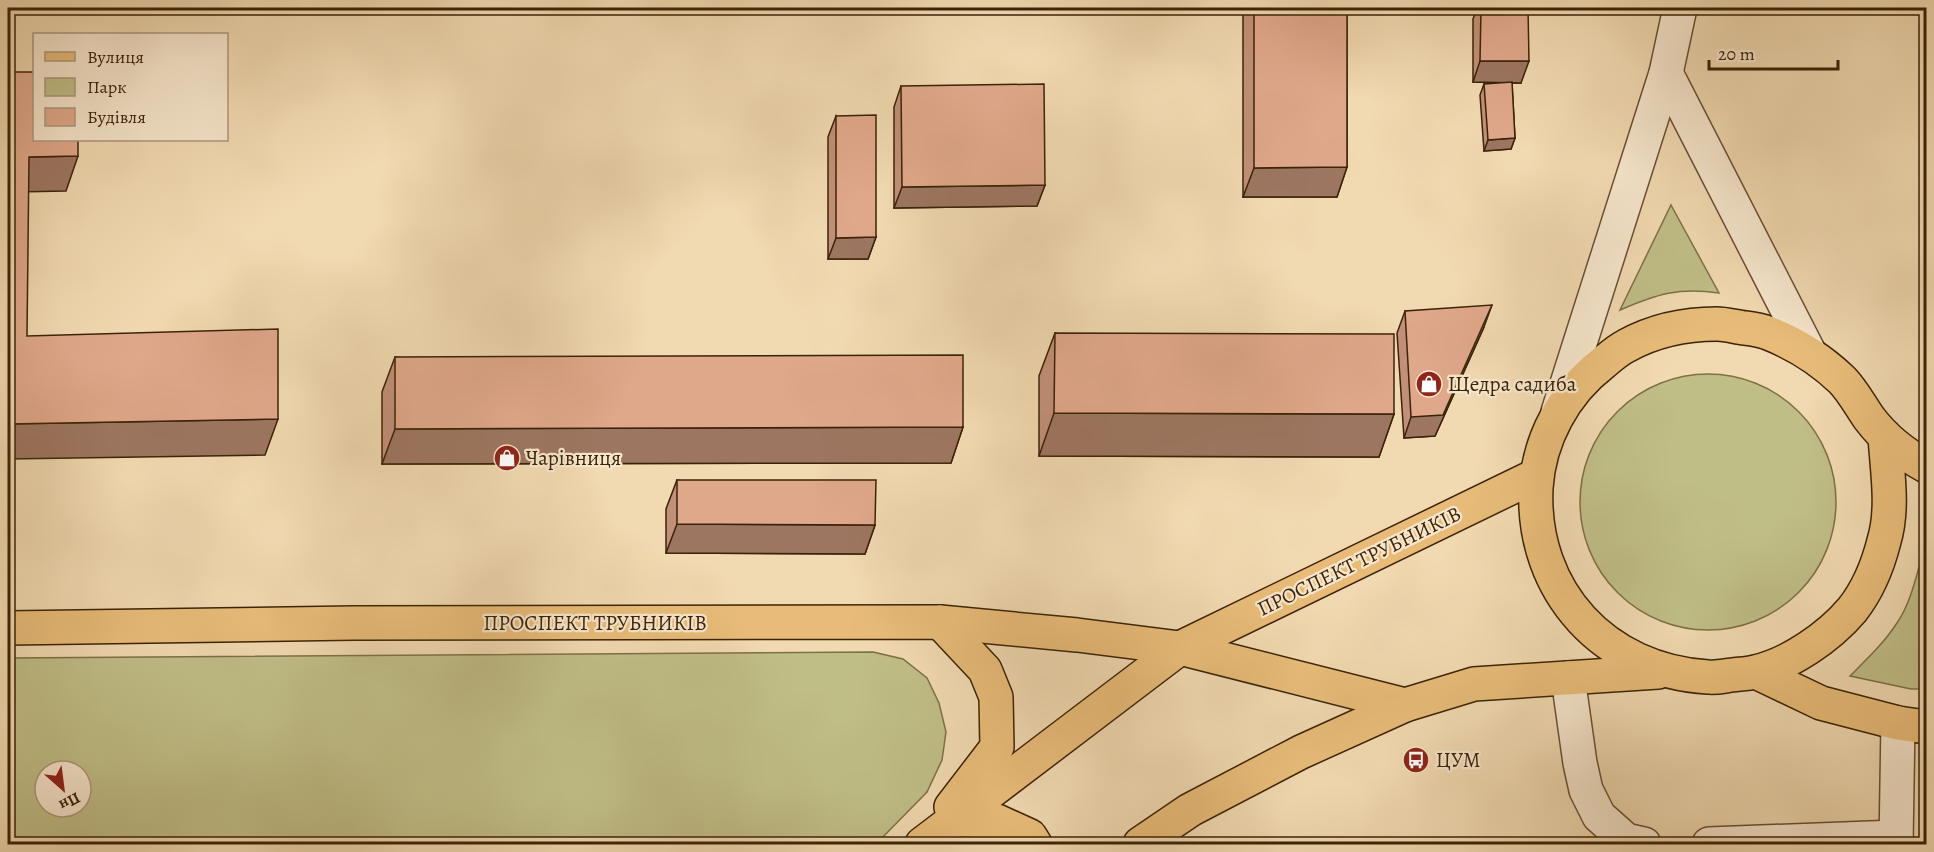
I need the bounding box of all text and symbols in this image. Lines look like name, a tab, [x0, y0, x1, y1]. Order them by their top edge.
legend	[33, 33, 228, 141]
scale bar	[1709, 33, 1838, 71]
text: 20 m	[1718, 42, 1755, 66]
text: Вулиця	[87, 45, 144, 69]
text: Парк	[87, 75, 127, 99]
text: Будівля	[87, 105, 146, 129]
shop icon: Щедра садиба	[1414, 369, 1444, 399]
place label: Щедра садиба	[1448, 370, 1577, 398]
shop icon: Чарівниця	[492, 443, 522, 473]
place label: Чарівниця	[526, 444, 621, 472]
street label: ПРОСПЕКТ ТРУБНИКІВ	[1252, 499, 1466, 623]
street label: ПРОСПЕКТ ТРУБНИКІВ	[483, 609, 707, 637]
bus stop icon: ЦУМ	[1401, 745, 1431, 775]
place label: ЦУМ	[1436, 746, 1481, 774]
north arrow	[33, 759, 93, 819]
text: Пн	[55, 787, 84, 816]

